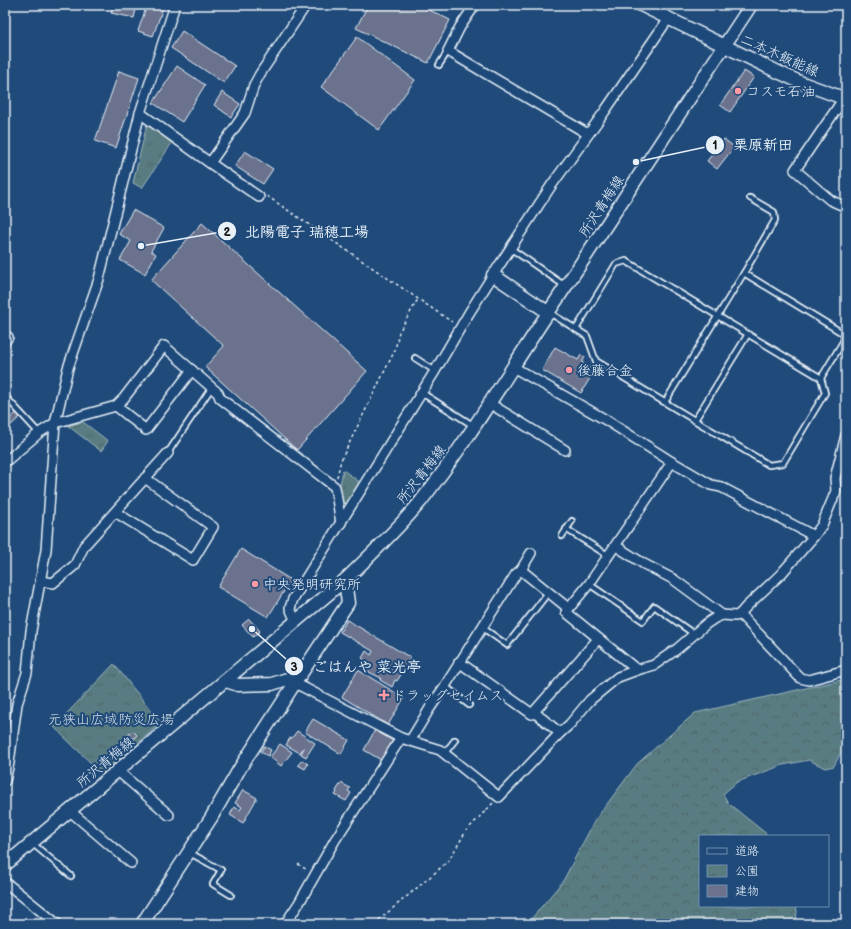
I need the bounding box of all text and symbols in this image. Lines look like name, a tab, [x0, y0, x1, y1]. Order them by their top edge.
street label: 二本木飯能線	[738, 31, 822, 80]
place label: コスモ石油	[746, 83, 815, 100]
marker: コスモ石油	[733, 86, 743, 96]
callout: 栗原新田	[705, 131, 801, 158]
text: 栗原新田	[733, 136, 793, 155]
text: 1	[712, 138, 718, 153]
street label: 所沢青梅線	[575, 172, 628, 240]
callout: 北陽電子 瑞穂工場	[217, 218, 377, 245]
text: 北陽電子 瑞穂工場	[245, 223, 369, 242]
text: 2	[223, 225, 231, 240]
place label: 後藤合金	[577, 362, 633, 379]
marker: 後藤合金	[564, 365, 574, 375]
street label: 所沢青梅線	[393, 441, 450, 507]
place label: 中央発明研究所	[263, 576, 361, 593]
marker: 中央発明研究所	[250, 579, 260, 589]
callout: ごはんや 菜光亭	[284, 653, 429, 680]
text: ごはんや 菜光亭	[312, 658, 422, 677]
text: 3	[290, 660, 298, 675]
place label: ドラッグセイムス	[392, 687, 503, 704]
marker: ドラッグセイムス	[379, 690, 389, 700]
park label: 元狭山広域防災広場	[48, 711, 174, 728]
street label: 所沢青梅線	[73, 733, 138, 791]
legend	[699, 835, 829, 907]
text: 道路	[735, 844, 759, 859]
text: 公園	[735, 864, 759, 879]
text: 建物	[735, 884, 759, 899]

